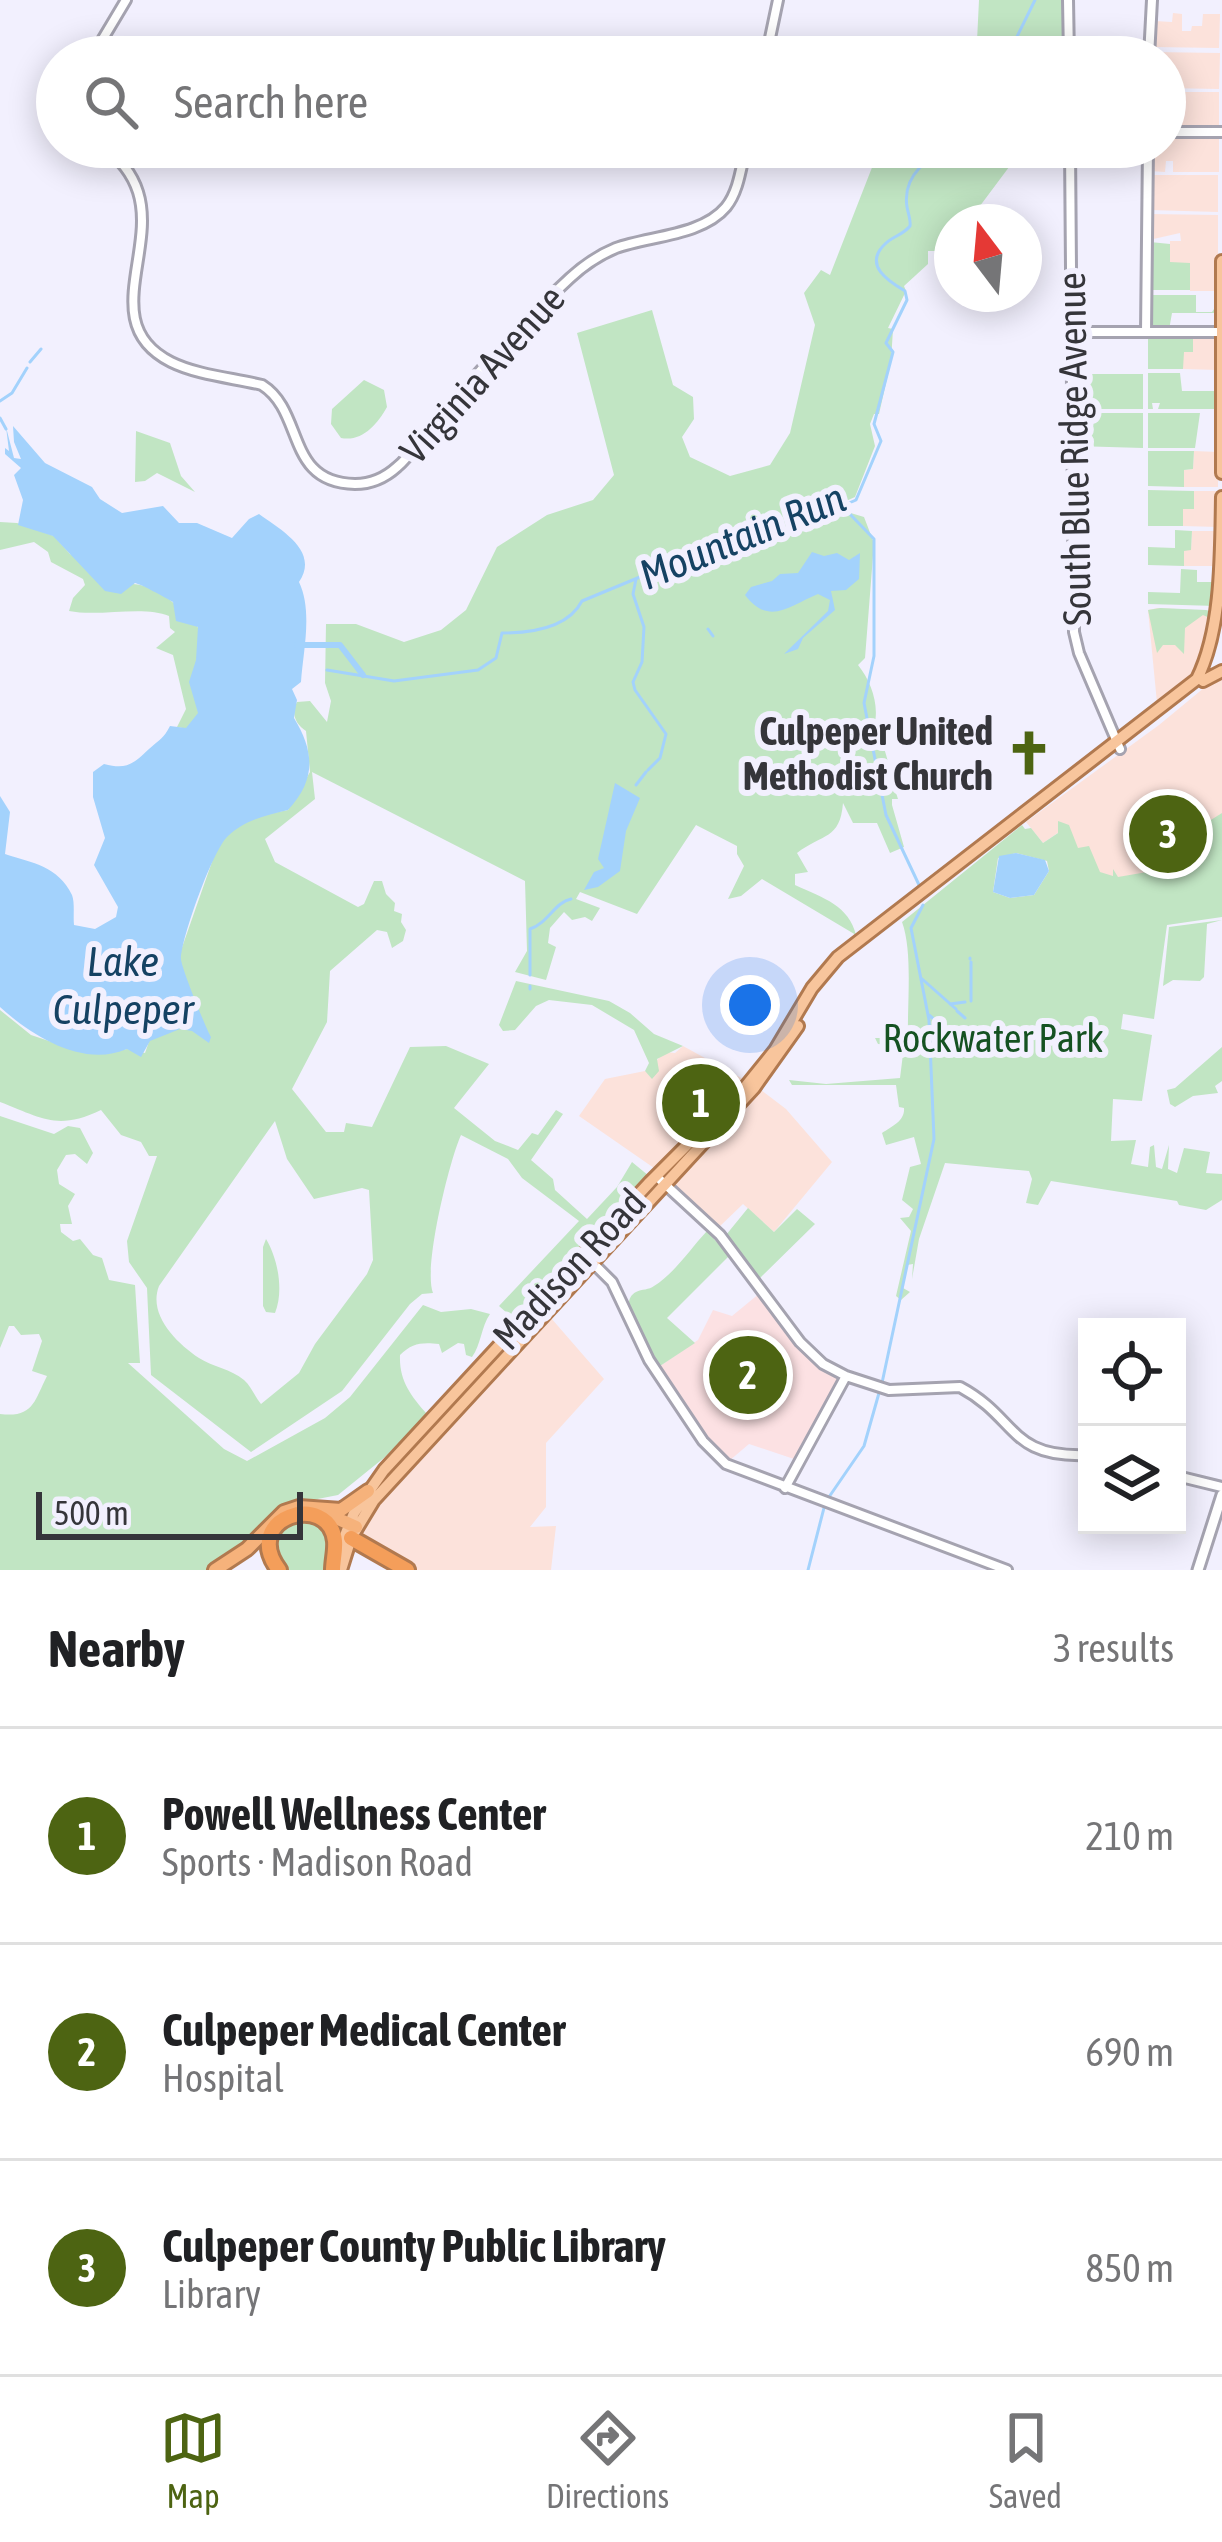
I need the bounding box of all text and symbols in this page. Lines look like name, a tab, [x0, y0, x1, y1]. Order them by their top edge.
search box	[36, 36, 1186, 168]
icon: search	[78, 69, 144, 135]
text: Search here	[174, 76, 368, 128]
north arrow	[934, 204, 1042, 312]
street label: South Blue Ridge Avenue	[1049, 272, 1099, 626]
street label: Virginia Avenue	[391, 276, 573, 472]
water label: Mountain Run	[632, 473, 852, 599]
place label: Culpeper United Methodist Church	[743, 709, 993, 798]
church icon: Culpeper United Methodist Church	[1004, 728, 1054, 778]
pin: 3	[1129, 789, 1207, 879]
water label: Lake Culpeper	[53, 937, 195, 1033]
your location	[720, 975, 780, 1035]
park label: Rockwater Park	[883, 1016, 1103, 1060]
pin: 1	[662, 1058, 740, 1148]
street label: Madison Road	[484, 1180, 654, 1358]
map controls	[1078, 1318, 1186, 1534]
button: locate	[1078, 1318, 1186, 1426]
pin: 2	[709, 1330, 787, 1420]
button: layers	[1078, 1426, 1186, 1534]
scale bar	[36, 1486, 303, 1539]
text: 500 m	[54, 1494, 129, 1532]
text: Nearby	[48, 1619, 185, 1678]
text: 3 results	[1053, 1626, 1174, 1670]
text: Powell Wellness Center	[162, 1788, 546, 1840]
text: 1	[78, 1814, 96, 1858]
text: 210 m	[1086, 1814, 1174, 1858]
text: Sports · Madison Road	[162, 1840, 473, 1884]
text: Culpeper Medical Center	[162, 2004, 565, 2056]
text: 2	[78, 2030, 96, 2074]
text: 690 m	[1086, 2030, 1174, 2074]
text: Hospital	[162, 2056, 284, 2100]
text: Culpeper County Public Library	[162, 2220, 666, 2272]
text: 3	[78, 2246, 96, 2290]
text: 850 m	[1086, 2246, 1174, 2290]
text: Library	[162, 2272, 261, 2316]
tab: Map	[160, 2405, 226, 2515]
tab: Directions	[546, 2405, 669, 2515]
tab: Saved	[989, 2405, 1062, 2515]

